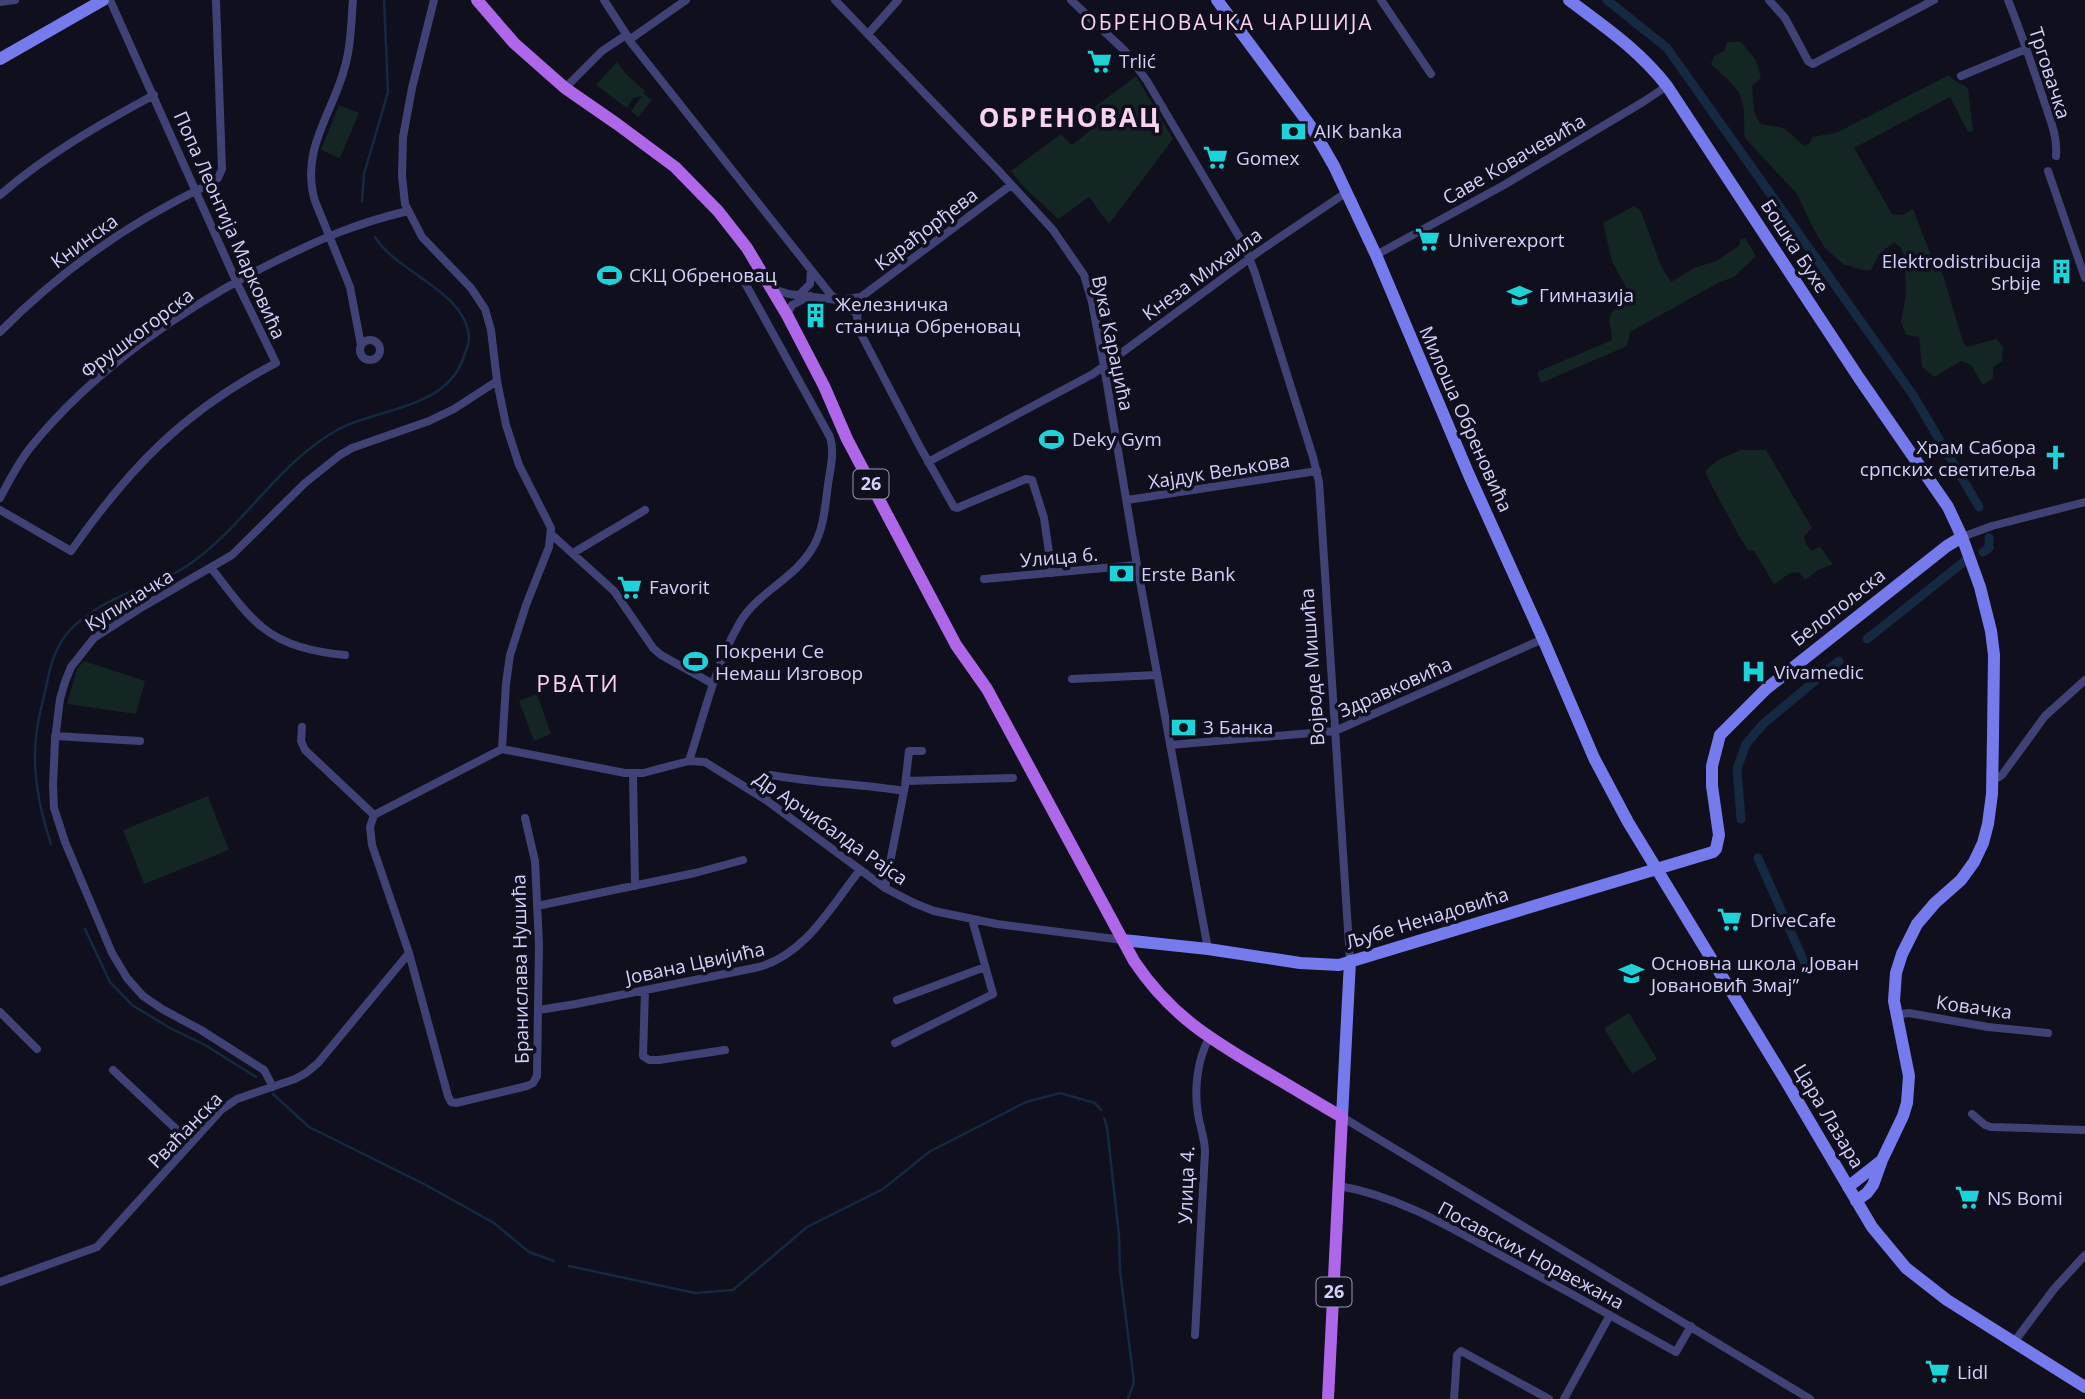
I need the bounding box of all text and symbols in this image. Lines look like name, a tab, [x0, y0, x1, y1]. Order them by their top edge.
district label: ОБРЕНОВАЧКА ЧАРШИЈА	[1080, 8, 1374, 36]
street label: Трговачка	[2023, 24, 2077, 122]
supermarket icon: Trlić	[1085, 47, 1113, 75]
place label: Trlić	[1119, 48, 1156, 74]
district label: ОБРЕНОВАЦ	[979, 99, 1161, 135]
street label: Попа Леонтија Марковића	[168, 107, 292, 343]
street label: Саве Ковачевића	[1438, 108, 1590, 210]
bank icon: AIK banka	[1280, 117, 1308, 145]
place label: AIK banka	[1314, 118, 1402, 144]
supermarket icon: Gomex	[1202, 144, 1230, 172]
place label: Gomex	[1236, 145, 1300, 171]
street label: Карађорђева	[869, 182, 983, 276]
street label: Бошка Бухе	[1755, 194, 1835, 298]
street label: Книнска	[45, 208, 123, 274]
street label: Кнеза Михаила	[1137, 222, 1267, 326]
supermarket icon: Univerexport	[1414, 226, 1442, 254]
place label: Univerexport	[1448, 227, 1565, 253]
place label: Elektrodistribucija Srbije	[1882, 248, 2041, 296]
building icon: Elektrodistribucija Srbije	[2047, 258, 2075, 286]
sports icon: СКЦ Обреновац	[595, 261, 623, 289]
place label: СКЦ Обреновац	[629, 262, 777, 288]
street label: Вука Караџића	[1086, 273, 1140, 413]
school or university icon: Гимназија	[1505, 281, 1533, 309]
street label: Фрушкогорска	[75, 282, 199, 384]
place label: Гимназија	[1539, 282, 1634, 308]
place label: Железничка станица Обреновац	[835, 291, 1020, 339]
building icon: Железничка станица Обреновац	[801, 301, 829, 329]
street label: Милоша Обреновића	[1413, 322, 1519, 516]
sports icon: Deky Gym	[1038, 425, 1066, 453]
place label: Deky Gym	[1072, 426, 1162, 452]
place label: Храм Сабора српских светитеља	[1860, 434, 2036, 482]
church icon: Храм Сабора српских светитеља	[2042, 444, 2070, 472]
street label: Хајдук Вељкова	[1146, 447, 1292, 495]
road number: 26	[854, 470, 888, 498]
street label: Улица 6.	[1019, 541, 1099, 573]
bank icon: Erste Bank	[1107, 560, 1135, 588]
place label: Erste Bank	[1141, 561, 1235, 587]
street label: Белопољска	[1785, 562, 1891, 652]
street label: Купиначка	[80, 563, 178, 637]
supermarket icon: Favorit	[615, 573, 643, 601]
place label: Favorit	[649, 574, 710, 600]
street label: Војводе Мишића	[1294, 587, 1330, 747]
place label: Покрени Се Немаш Изговор	[715, 638, 863, 686]
sports icon: Покрени Се Немаш Изговор	[681, 648, 709, 676]
street label: Здравковића	[1334, 650, 1456, 724]
hospital icon: Vivamedic	[1740, 658, 1768, 686]
place label: Vivamedic	[1774, 659, 1864, 685]
district label: РВАТИ	[536, 667, 620, 699]
bank icon: 3 Банка	[1169, 713, 1197, 741]
place label: 3 Банка	[1203, 714, 1273, 740]
street label: Др Арчибалда Рајса	[749, 765, 913, 891]
street label: Бранислава Нушића	[505, 874, 535, 1064]
street label: Љубе Ненадовића	[1342, 881, 1512, 955]
supermarket icon: DriveCafe	[1716, 906, 1744, 934]
place label: DriveCafe	[1750, 907, 1836, 933]
street label: Јована Цвијића	[621, 936, 767, 991]
place label: Основна школа „Јован Јовановић Змај”	[1649, 950, 1859, 998]
school or university icon: Основна школа „Јован Јовановић Змај”	[1617, 960, 1645, 988]
street label: Ковачка	[1934, 989, 2014, 1025]
street label: Цара Лазара	[1788, 1059, 1870, 1173]
street label: Рваћанска	[142, 1086, 228, 1174]
street label: Улица 4.	[1172, 1146, 1200, 1224]
supermarket icon: NS Bomi	[1953, 1184, 1981, 1212]
place label: NS Bomi	[1987, 1185, 2063, 1211]
street label: Посавских Норвежана	[1433, 1195, 1629, 1315]
road number: 26	[1316, 1278, 1352, 1307]
supermarket icon: Lidl	[1923, 1358, 1951, 1386]
place label: Lidl	[1957, 1359, 1988, 1385]

